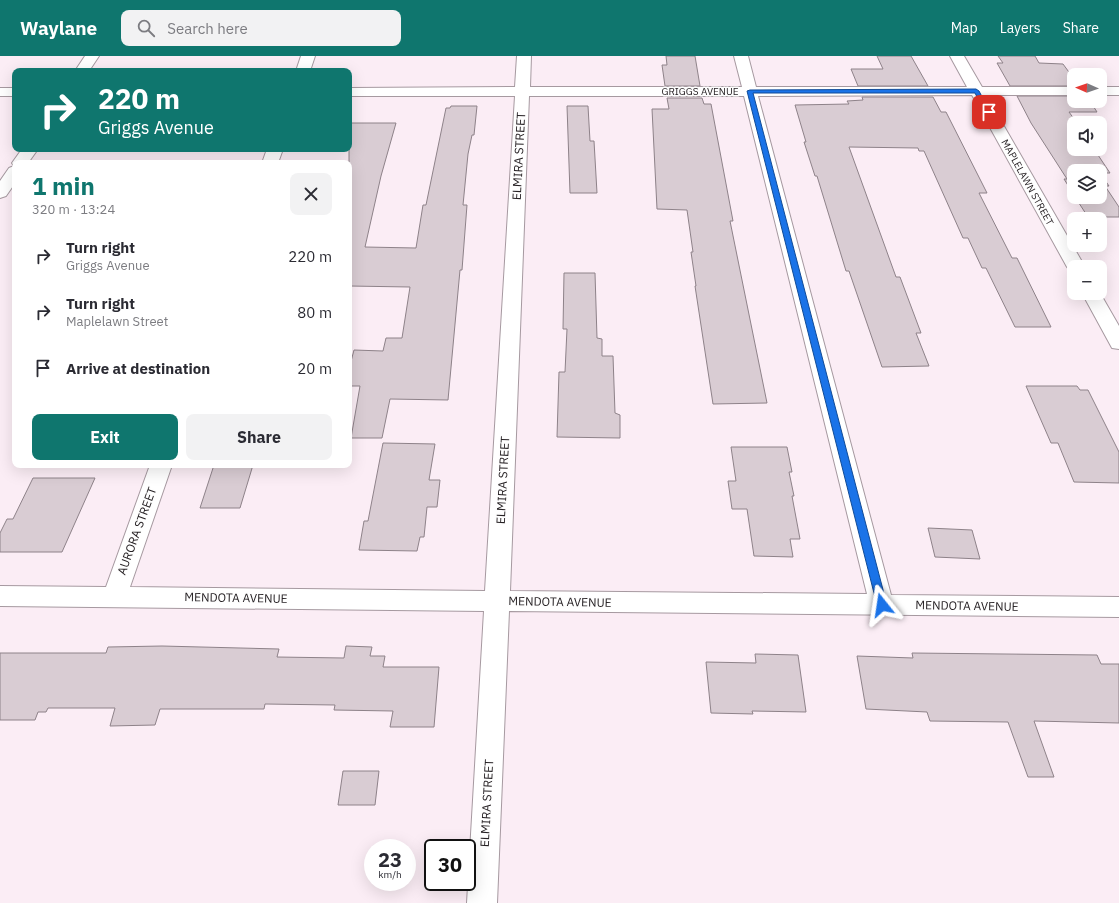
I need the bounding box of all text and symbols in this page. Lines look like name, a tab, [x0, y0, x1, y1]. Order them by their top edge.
search box	[121, 10, 401, 46]
text: Waylane	[20, 16, 97, 40]
icon: search	[135, 17, 157, 39]
text: Search here	[167, 19, 248, 38]
text: Map	[951, 19, 978, 37]
text: Layers	[1000, 19, 1041, 37]
text: Share	[1063, 19, 1099, 37]
north arrow	[1067, 68, 1107, 108]
map controls	[1067, 68, 1107, 300]
text: 220 m	[98, 80, 180, 117]
icon: right	[32, 84, 84, 136]
street label: GRIGGS AVENUE	[661, 85, 739, 98]
pin	[972, 95, 1006, 129]
icon: arrive	[978, 101, 1000, 123]
street label: ELMIRA STREET	[509, 112, 528, 200]
text: Griggs Avenue	[98, 116, 214, 139]
button: sound	[1067, 116, 1107, 156]
street label: MAPLELAWN STREET	[998, 137, 1057, 228]
button: layers	[1067, 164, 1107, 204]
text: 1 min	[32, 170, 95, 202]
button: close	[290, 173, 332, 215]
text: 320 m · 13:24	[32, 201, 115, 218]
button: +	[1067, 212, 1107, 252]
text: Turn right	[66, 238, 135, 257]
icon: right	[32, 245, 54, 267]
text: 220 m	[288, 247, 332, 266]
text: Griggs Avenue	[66, 257, 150, 274]
button: −	[1067, 260, 1107, 300]
text: Turn right	[66, 294, 135, 313]
icon: right	[32, 301, 54, 323]
text: 80 m	[297, 303, 332, 322]
text: Maplelawn Street	[66, 313, 168, 330]
icon: arrive	[32, 357, 54, 379]
text: Arrive at destination	[66, 359, 210, 378]
text: 20 m	[297, 359, 332, 378]
button: Exit	[32, 414, 178, 460]
button: Share	[186, 414, 332, 460]
street label: ELMIRA STREET	[493, 436, 512, 524]
street label: AURORA STREET	[114, 485, 159, 577]
position arrow	[861, 584, 903, 626]
street label: MENDOTA AVENUE	[184, 589, 288, 606]
street label: MENDOTA AVENUE	[508, 593, 612, 610]
street label: MENDOTA AVENUE	[915, 597, 1019, 614]
street label: ELMIRA STREET	[477, 759, 496, 847]
speed limit sign: 30	[424, 839, 476, 891]
text: 23	[378, 846, 402, 873]
text: km/h	[378, 868, 402, 881]

